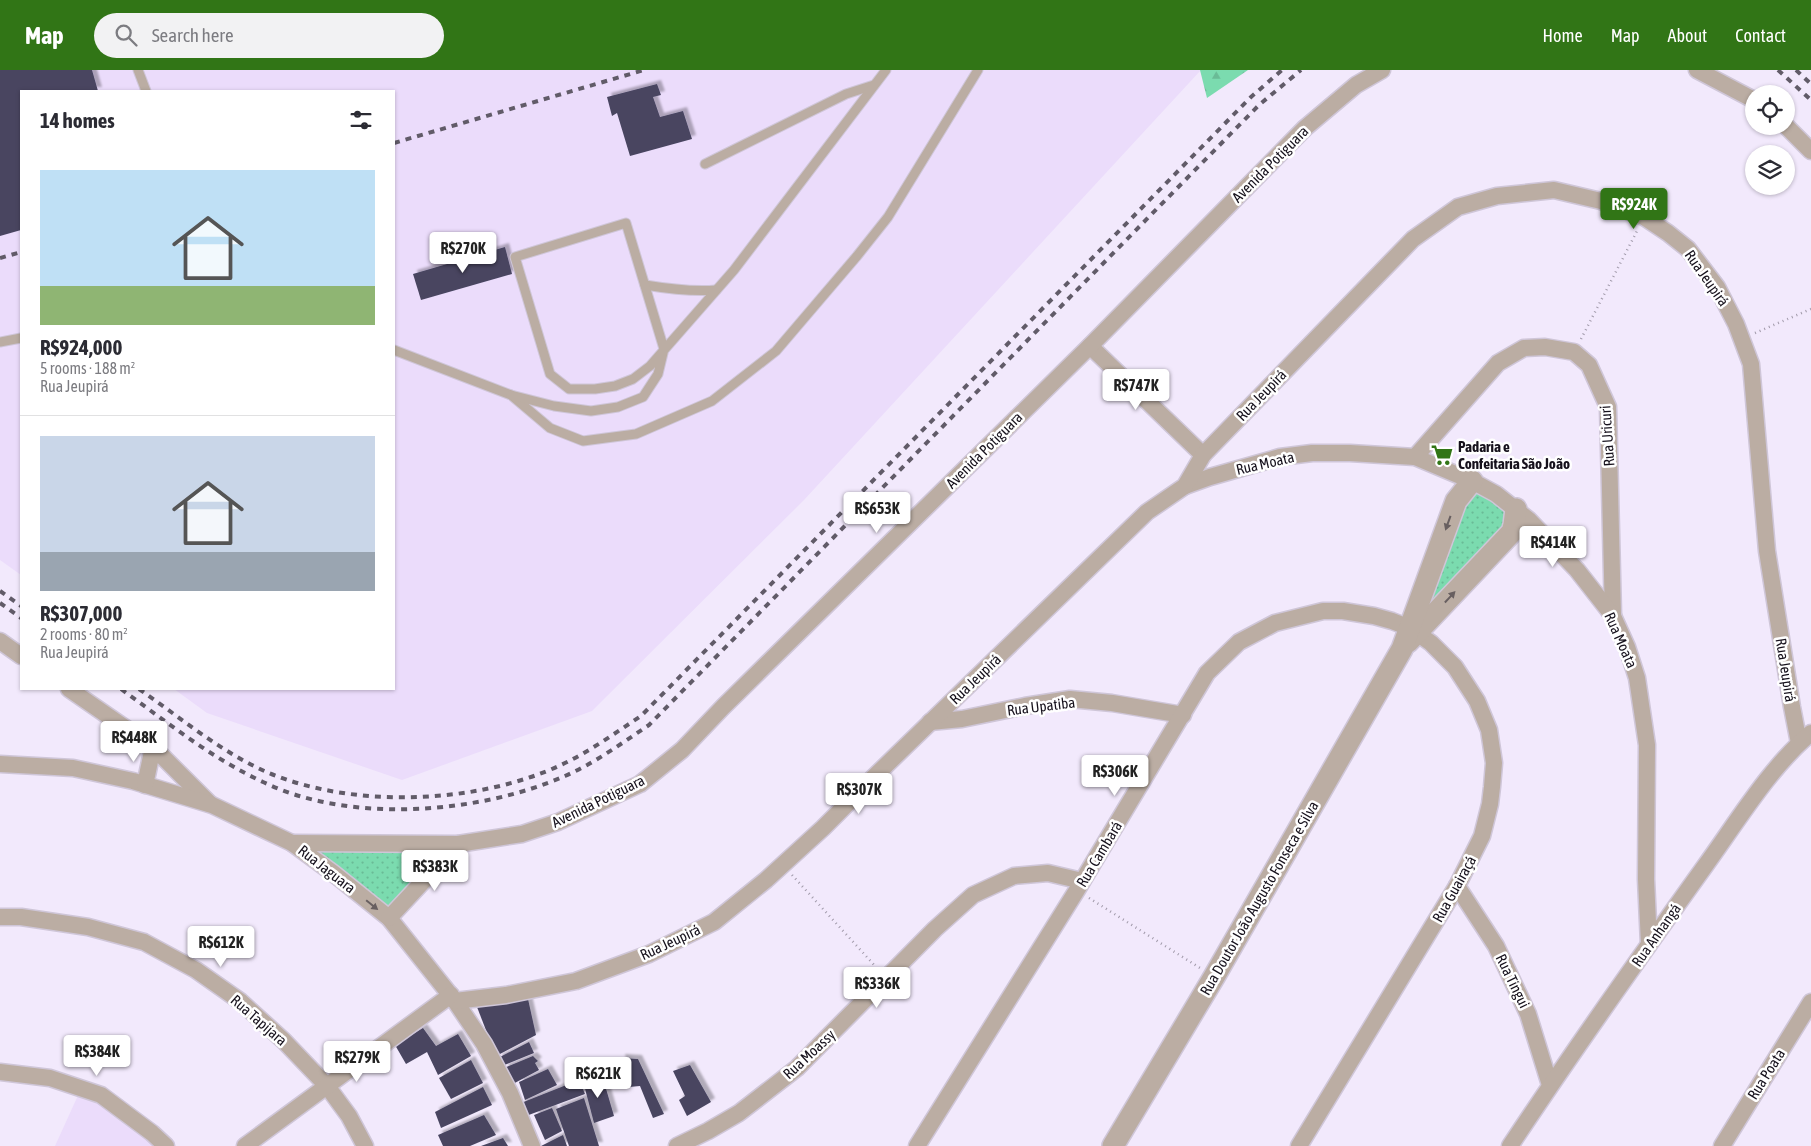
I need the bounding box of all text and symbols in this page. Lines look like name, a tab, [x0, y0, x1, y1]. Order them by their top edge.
search box	[94, 13, 444, 58]
icon: search	[112, 21, 140, 49]
text: Map	[25, 22, 64, 49]
text: Search here	[152, 24, 234, 46]
text: Home	[1543, 25, 1583, 46]
text: Map	[1611, 25, 1640, 46]
text: About	[1668, 25, 1707, 46]
text: Contact	[1735, 25, 1786, 46]
map controls	[1745, 85, 1795, 195]
button: locate	[1745, 85, 1795, 135]
icon: filters	[347, 106, 375, 134]
text: 14 homes	[40, 108, 115, 132]
street label: Avenida Potiguara	[1228, 122, 1312, 206]
button: layers	[1745, 145, 1795, 195]
pin: R$924K	[1593, 188, 1675, 230]
text: R$924K	[1611, 195, 1657, 213]
icon: home	[163, 203, 253, 293]
pin: R$270K	[422, 232, 504, 274]
text: R$270K	[440, 239, 486, 257]
street label: Rua Jeupirá	[1682, 247, 1732, 309]
text: R$924,000	[40, 335, 122, 359]
text: 5 rooms · 188 m²	[40, 359, 135, 377]
street label: Rua Jeupirá	[1233, 366, 1289, 424]
pin: R$747K	[1095, 368, 1177, 411]
text: R$747K	[1113, 376, 1159, 394]
text: Rua Jeupirá	[40, 377, 109, 395]
street label: Rua Uricuri	[1596, 405, 1618, 467]
street label: Avenida Potiguara	[942, 408, 1026, 492]
place label: Padaria e Confeitaria São João	[1458, 438, 1570, 472]
supermarket icon: Padaria e Confeitaria São João	[1429, 442, 1455, 468]
street label: Rua Moata	[1234, 448, 1296, 478]
icon: home	[163, 468, 253, 558]
pin: R$653K	[836, 492, 918, 534]
text: R$653K	[854, 499, 900, 517]
one-way arrow	[1444, 516, 1452, 531]
pin: R$414K	[1512, 526, 1594, 568]
text: R$414K	[1530, 533, 1576, 551]
one-way arrow	[1444, 592, 1456, 604]
text: R$307,000	[40, 601, 122, 625]
street label: Rua Moata	[1601, 610, 1641, 670]
text: 2 rooms · 80 m²	[40, 625, 128, 643]
street label: Rua Jeupirá	[1773, 637, 1799, 703]
text: Rua Jeupirá	[40, 643, 109, 661]
street label: Rua Jeupirá	[946, 651, 1004, 707]
street label: Rua Upatiba	[1006, 693, 1076, 719]
pin: R$448K	[93, 720, 175, 763]
text: R$448K	[111, 728, 157, 746]
pin: R$306K	[1074, 754, 1156, 797]
text: R$306K	[1092, 762, 1138, 780]
street label: Avenida Potiguara	[549, 771, 647, 831]
pin: R$307K	[818, 772, 900, 815]
text: R$307K	[836, 780, 882, 798]
street label: Rua Doutor João Augusto Fonseca e Silva	[1196, 798, 1322, 998]
street label: Rua Cambará	[1073, 818, 1125, 890]
street label: Rua Jaguara	[295, 842, 359, 896]
pin: R$383K	[394, 850, 476, 892]
street label: Rua Guairaçá	[1429, 853, 1479, 925]
text: R$383K	[412, 857, 458, 875]
one-way arrow	[366, 899, 379, 910]
street label: Rua Anhangá	[1628, 900, 1684, 970]
street label: Rua Jeupirá	[637, 921, 703, 963]
pin: R$612K	[180, 926, 262, 968]
text: R$612K	[198, 933, 244, 951]
street label: Rua Tingui	[1493, 951, 1533, 1011]
pin: R$336K	[836, 966, 918, 1009]
text: R$336K	[854, 974, 900, 992]
street label: Rua Tapijara	[228, 991, 290, 1049]
street label: Rua Moassy	[780, 1026, 838, 1082]
pin: R$384K	[56, 1034, 138, 1077]
pin: R$279K	[316, 1040, 398, 1083]
text: R$384K	[74, 1042, 120, 1060]
street label: Rua Poata	[1744, 1046, 1788, 1102]
text: R$279K	[334, 1048, 380, 1066]
pin: R$621K	[557, 1056, 639, 1099]
text: R$621K	[575, 1064, 621, 1082]

